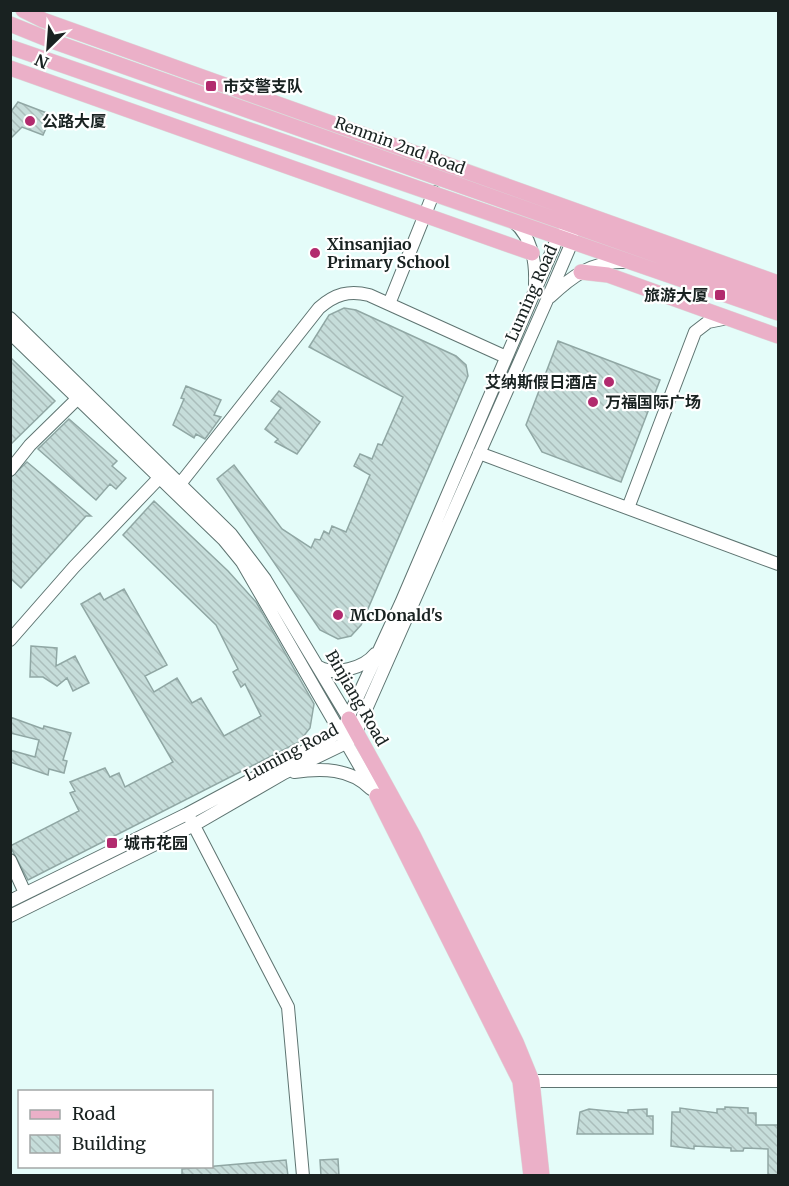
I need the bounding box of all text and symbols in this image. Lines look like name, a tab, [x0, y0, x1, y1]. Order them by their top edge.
north arrow	[18, 18, 78, 78]
text: N	[31, 50, 52, 73]
place label: 市交警支队	[223, 76, 303, 96]
marker: 市交警支队	[204, 79, 218, 93]
place label: 公路大厦	[42, 111, 106, 131]
street label: Renmin 2nd Road	[332, 112, 468, 178]
marker: 公路大厦	[23, 114, 37, 128]
place label: Xinsanjiao Primary School	[327, 234, 450, 272]
street label: Luming Road	[501, 241, 561, 344]
marker: Xinsanjiao Primary School	[308, 246, 322, 260]
place label: 旅游大厦	[644, 285, 708, 305]
marker: 旅游大厦	[713, 288, 727, 302]
place label: 艾纳斯假日酒店	[485, 372, 597, 392]
marker: 艾纳斯假日酒店	[602, 375, 616, 389]
place label: 万福国际广场	[605, 392, 701, 412]
marker: 万福国际广场	[586, 395, 600, 409]
place label: McDonald's	[350, 605, 443, 625]
marker: McDonald's	[331, 608, 345, 622]
street label: Binjiang Road	[322, 647, 393, 750]
street label: Luming Road	[241, 719, 342, 785]
place label: 城市花园	[124, 833, 188, 853]
marker: 城市花园	[105, 836, 119, 850]
legend	[18, 1090, 213, 1168]
text: Road	[72, 1102, 116, 1125]
text: Building	[72, 1132, 146, 1155]

